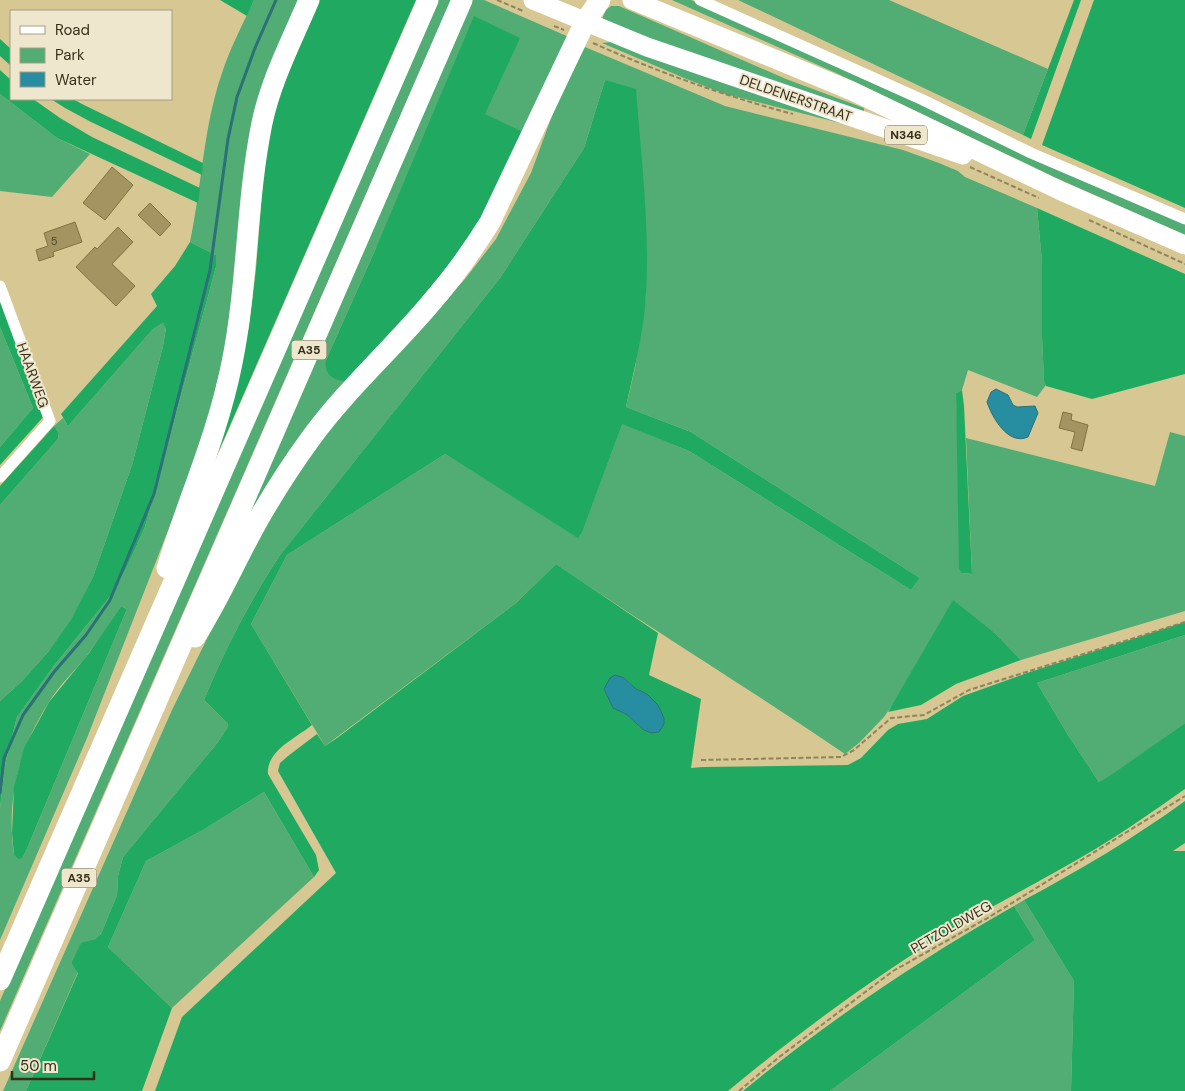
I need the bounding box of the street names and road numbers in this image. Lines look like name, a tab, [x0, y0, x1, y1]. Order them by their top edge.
street label: DELDENERSTRAAT	[737, 70, 855, 126]
road number: N346	[885, 126, 927, 144]
street label: HAARWEG	[13, 340, 53, 410]
road number: A35	[292, 340, 326, 360]
road number: A35	[62, 868, 96, 888]
street label: PETZOLDWEG	[907, 897, 995, 957]

